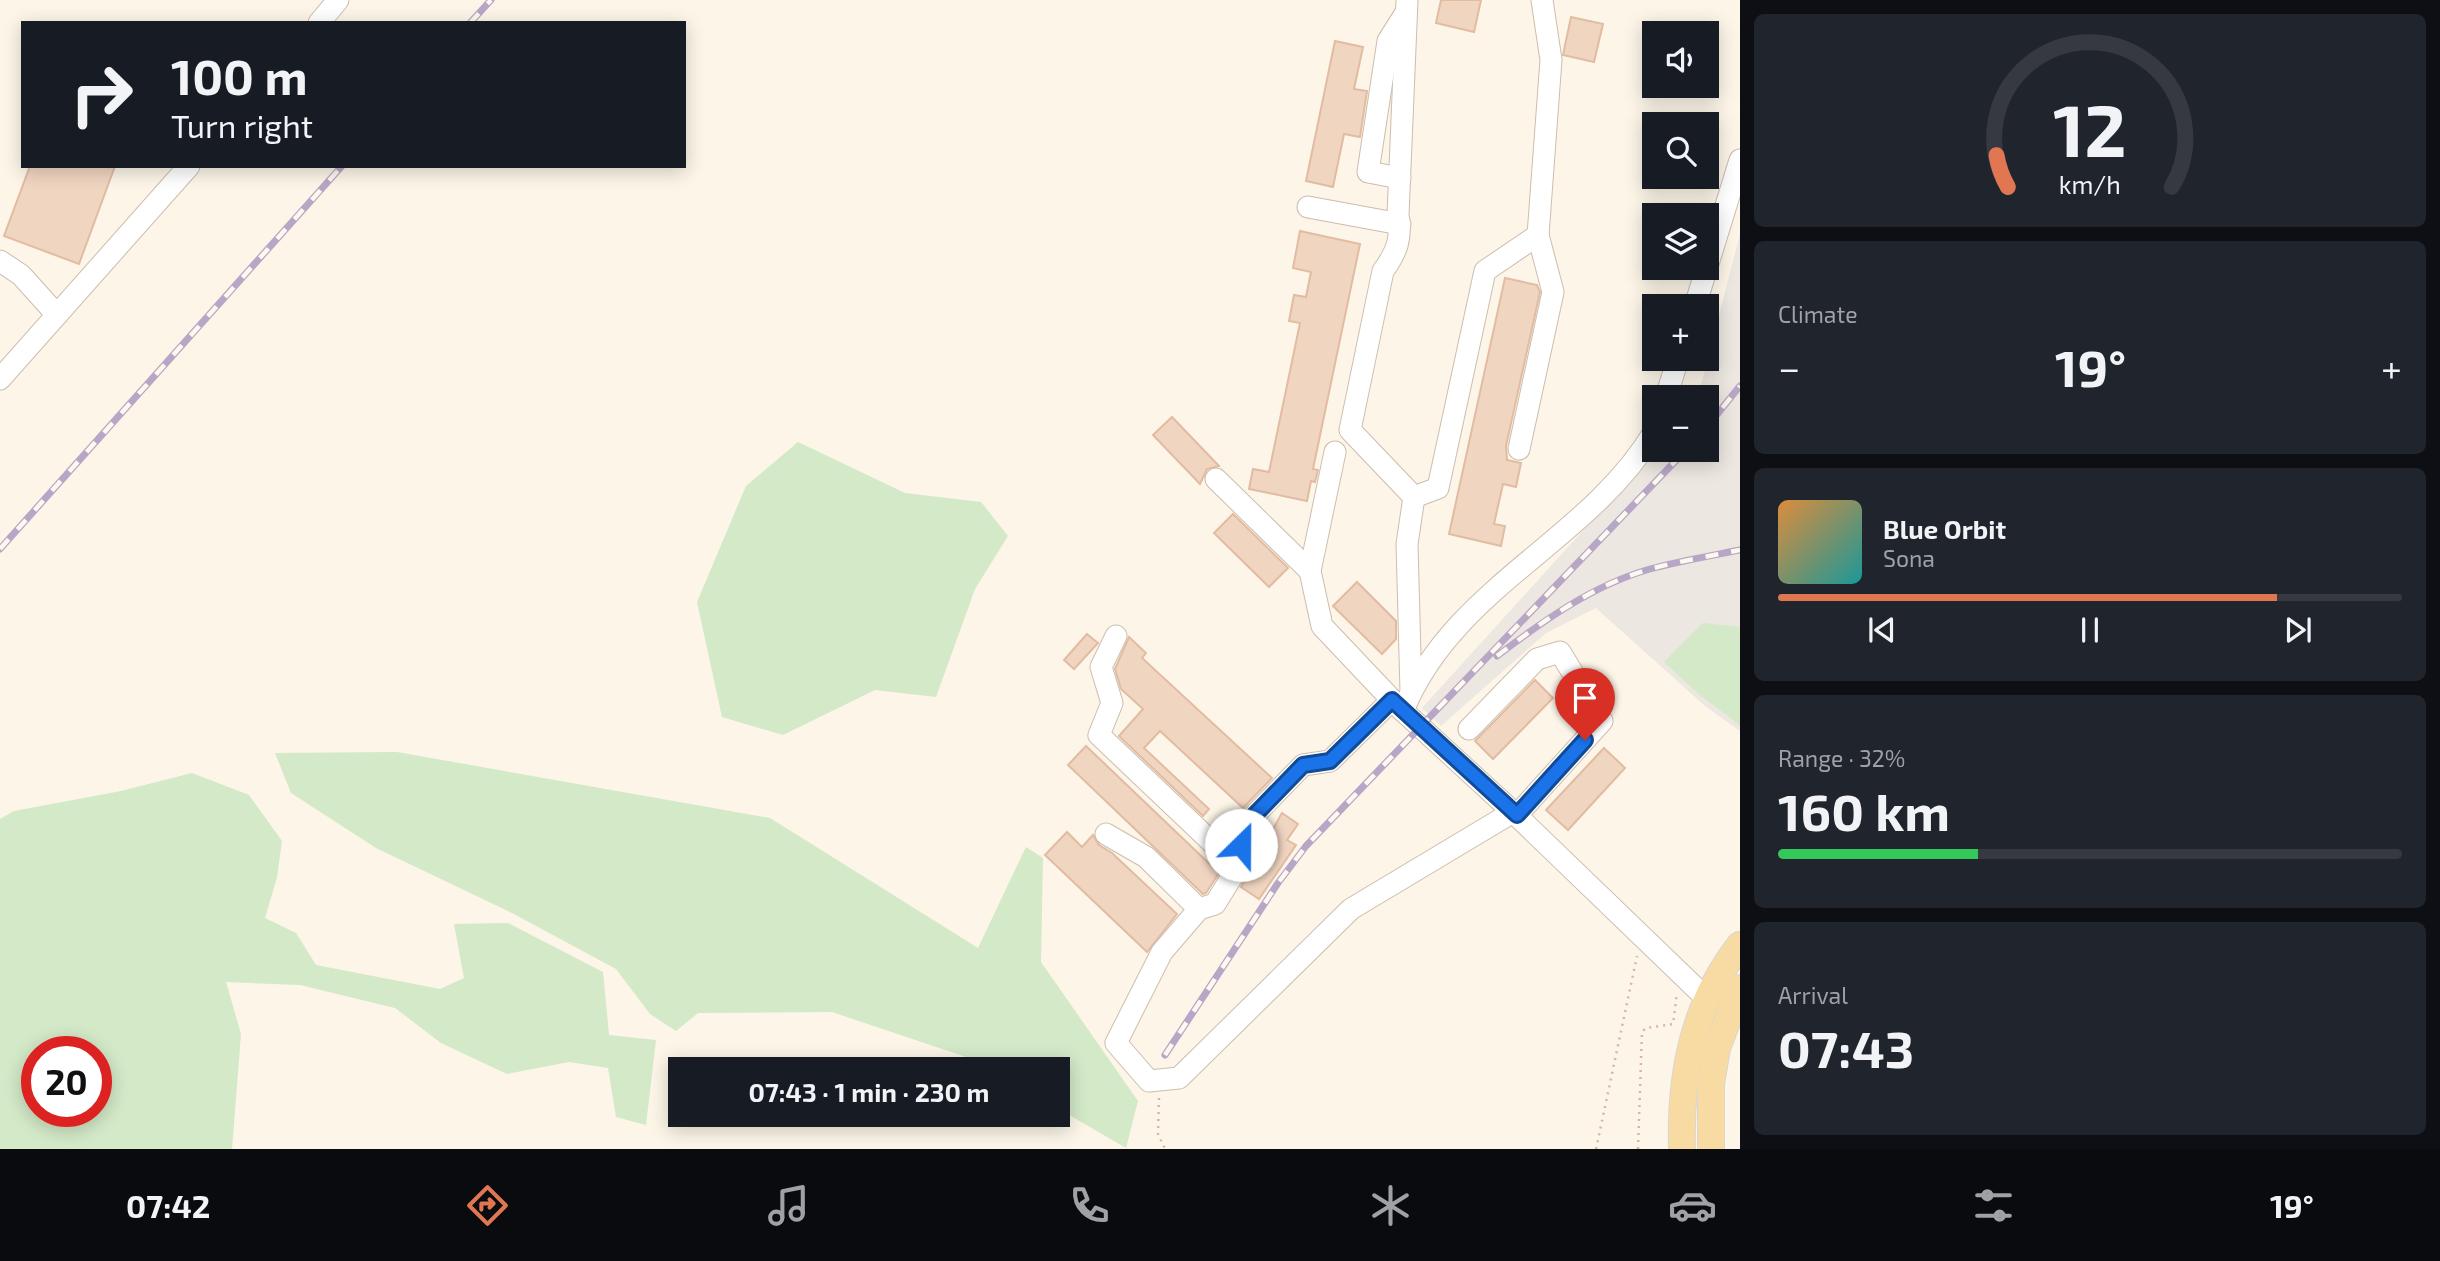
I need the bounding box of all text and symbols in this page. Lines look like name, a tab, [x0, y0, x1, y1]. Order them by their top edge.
map controls	[1642, 21, 1719, 462]
button: sound	[1642, 21, 1719, 98]
text: 100 m	[171, 46, 308, 105]
icon: right	[56, 49, 147, 140]
text: 12	[2053, 84, 2127, 172]
text: Turn right	[171, 106, 313, 144]
button: search	[1642, 112, 1719, 189]
text: km/h	[2059, 168, 2121, 198]
button: layers	[1642, 203, 1719, 280]
button: +	[1642, 294, 1719, 371]
text: Climate	[1778, 300, 1858, 328]
text: 19°	[2055, 335, 2126, 397]
text: −	[1778, 344, 1800, 390]
text: +	[2381, 344, 2402, 390]
button: −	[1642, 385, 1719, 462]
text: Blue Orbit	[1883, 513, 2006, 544]
text: Sona	[1883, 544, 1935, 572]
icon: previous	[1863, 611, 1901, 649]
icon: pause	[2071, 611, 2109, 649]
icon: next	[2279, 611, 2317, 649]
pin	[1555, 668, 1615, 740]
icon: arrive	[1566, 679, 1604, 717]
text: Range · 32%	[1778, 744, 1905, 772]
text: 160 km	[1778, 779, 1950, 841]
position arrow	[1204, 808, 1278, 882]
text: Arrival	[1778, 981, 1848, 1009]
text: 07:43	[1778, 1016, 1914, 1078]
speed limit sign: 20	[21, 1036, 112, 1127]
text: 07:43 · 1 min · 230 m	[749, 1076, 989, 1107]
icon: directions	[463, 1181, 512, 1230]
icon: music	[764, 1181, 813, 1230]
icon: phone	[1065, 1181, 1114, 1230]
icon: climate	[1366, 1181, 1415, 1230]
icon: car	[1668, 1181, 1717, 1230]
icon: filters	[1969, 1181, 2018, 1230]
text: 07:42	[126, 1186, 210, 1224]
text: 19°	[2270, 1186, 2314, 1224]

